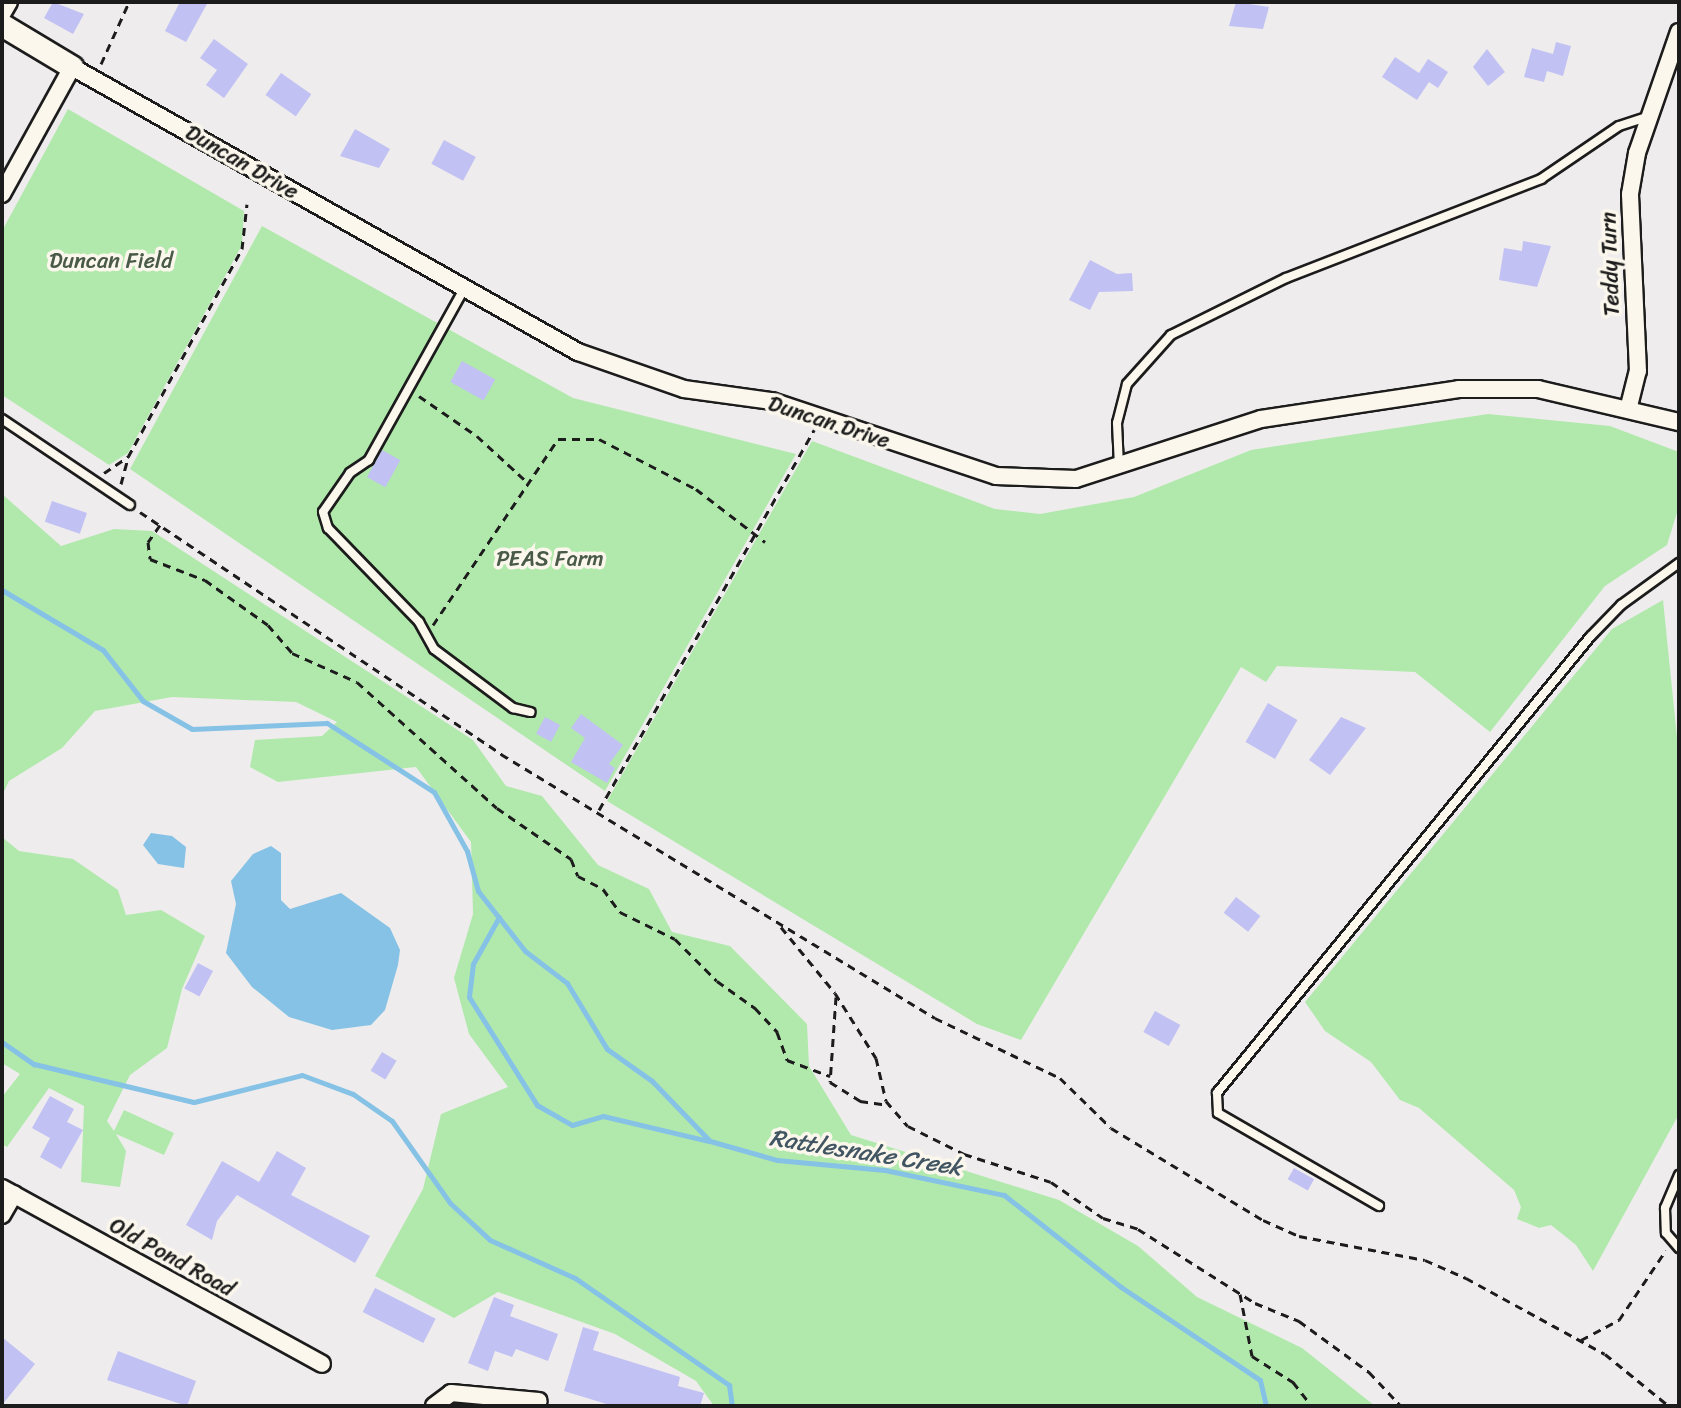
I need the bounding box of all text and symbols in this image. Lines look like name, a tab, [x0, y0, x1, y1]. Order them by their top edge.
street label: Duncan Drive	[181, 119, 303, 205]
street label: Teddy Turn	[1595, 211, 1625, 317]
park label: Duncan Field	[49, 248, 173, 274]
street label: Duncan Drive	[765, 390, 893, 454]
park label: PEAS Farm	[496, 546, 604, 572]
water label: Rattlesnake Creek	[767, 1124, 965, 1182]
street label: Old Pond Road	[105, 1212, 239, 1302]

